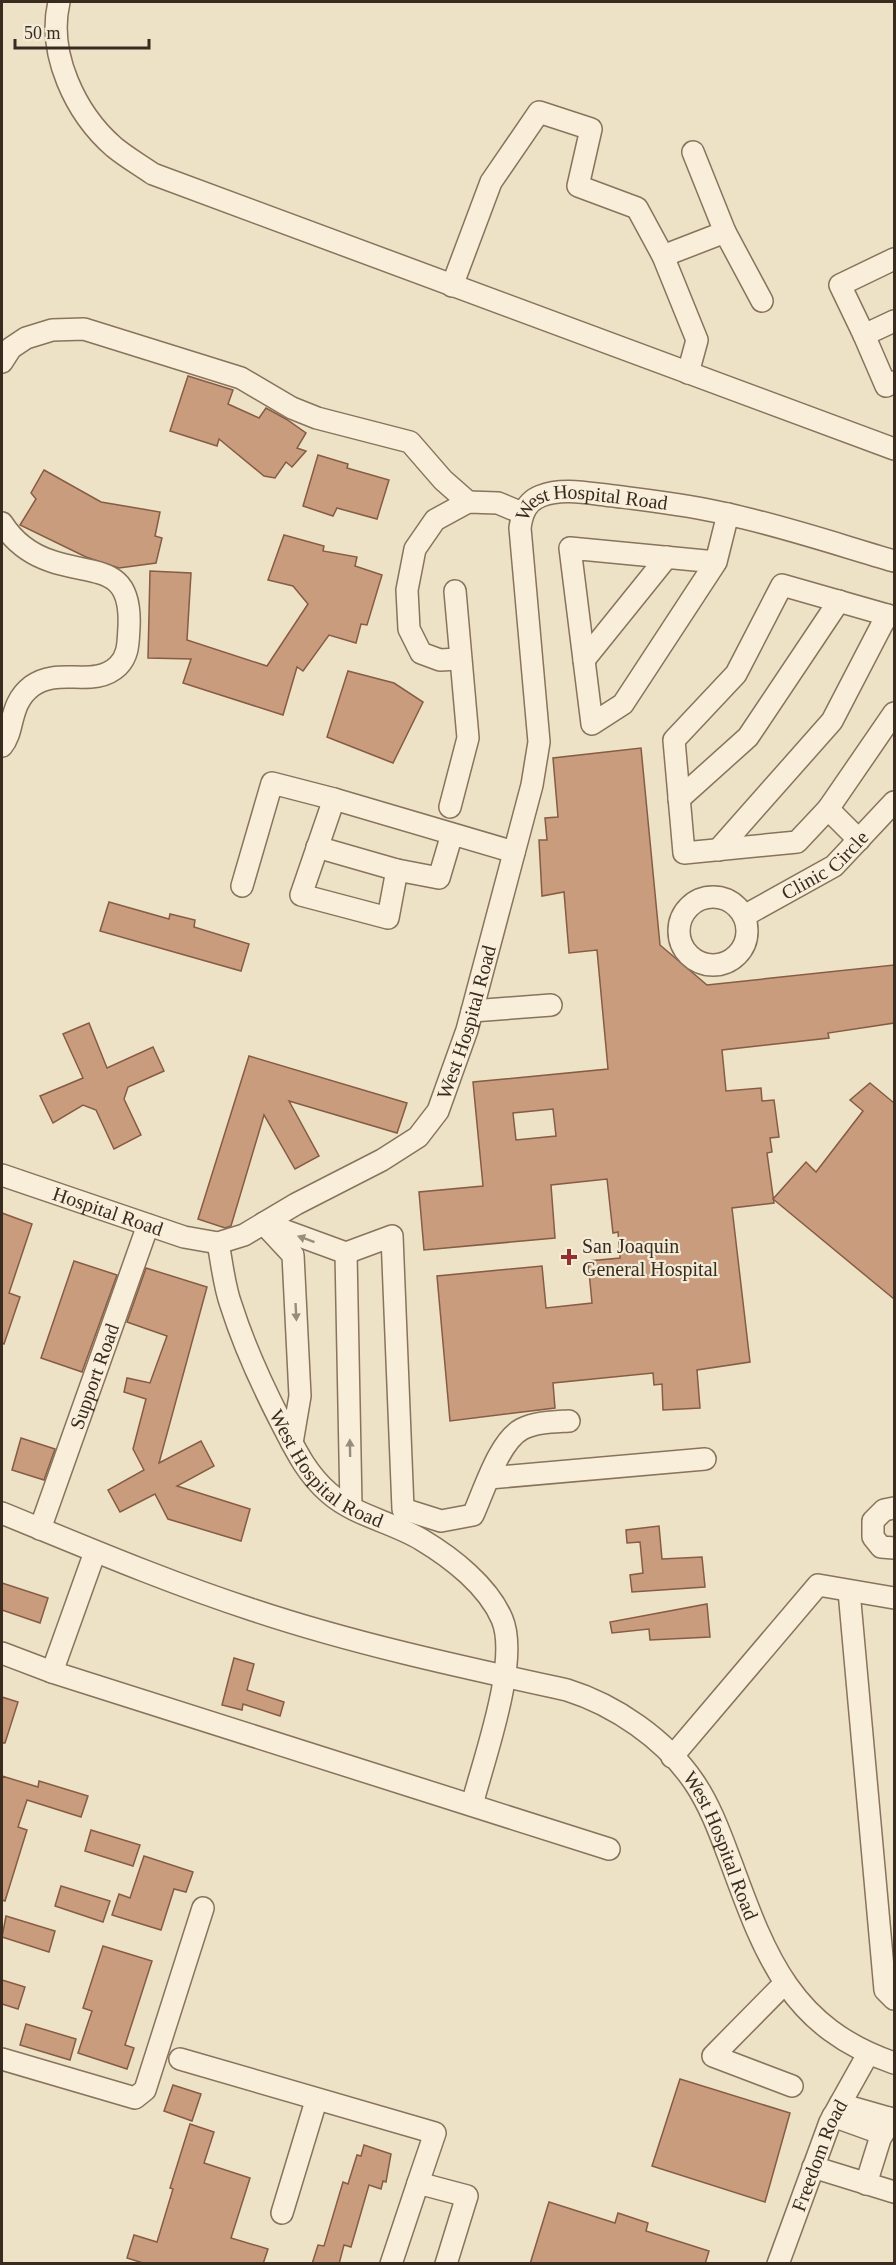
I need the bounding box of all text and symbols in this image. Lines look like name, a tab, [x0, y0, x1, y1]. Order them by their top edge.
scale bar	[15, 12, 148, 50]
text: 50 m	[24, 23, 61, 43]
street label: West Hospital Road	[511, 480, 669, 524]
street label: Clinic Circle	[778, 826, 873, 904]
street label: West Hospital Road	[432, 943, 500, 1102]
street label: Hospital Road	[50, 1182, 166, 1240]
one-way arrow	[297, 1233, 315, 1243]
place label: San Joaquin General Hospital	[582, 1235, 719, 1281]
marker: San Joaquin General Hospital	[560, 1248, 578, 1266]
one-way arrow	[292, 1303, 301, 1322]
street label: Support Road	[65, 1321, 123, 1432]
street label: West Hospital Road	[265, 1406, 386, 1532]
one-way arrow	[345, 1438, 354, 1457]
street label: West Hospital Road	[679, 1767, 763, 1923]
street label: Freedom Road	[787, 2096, 851, 2214]

